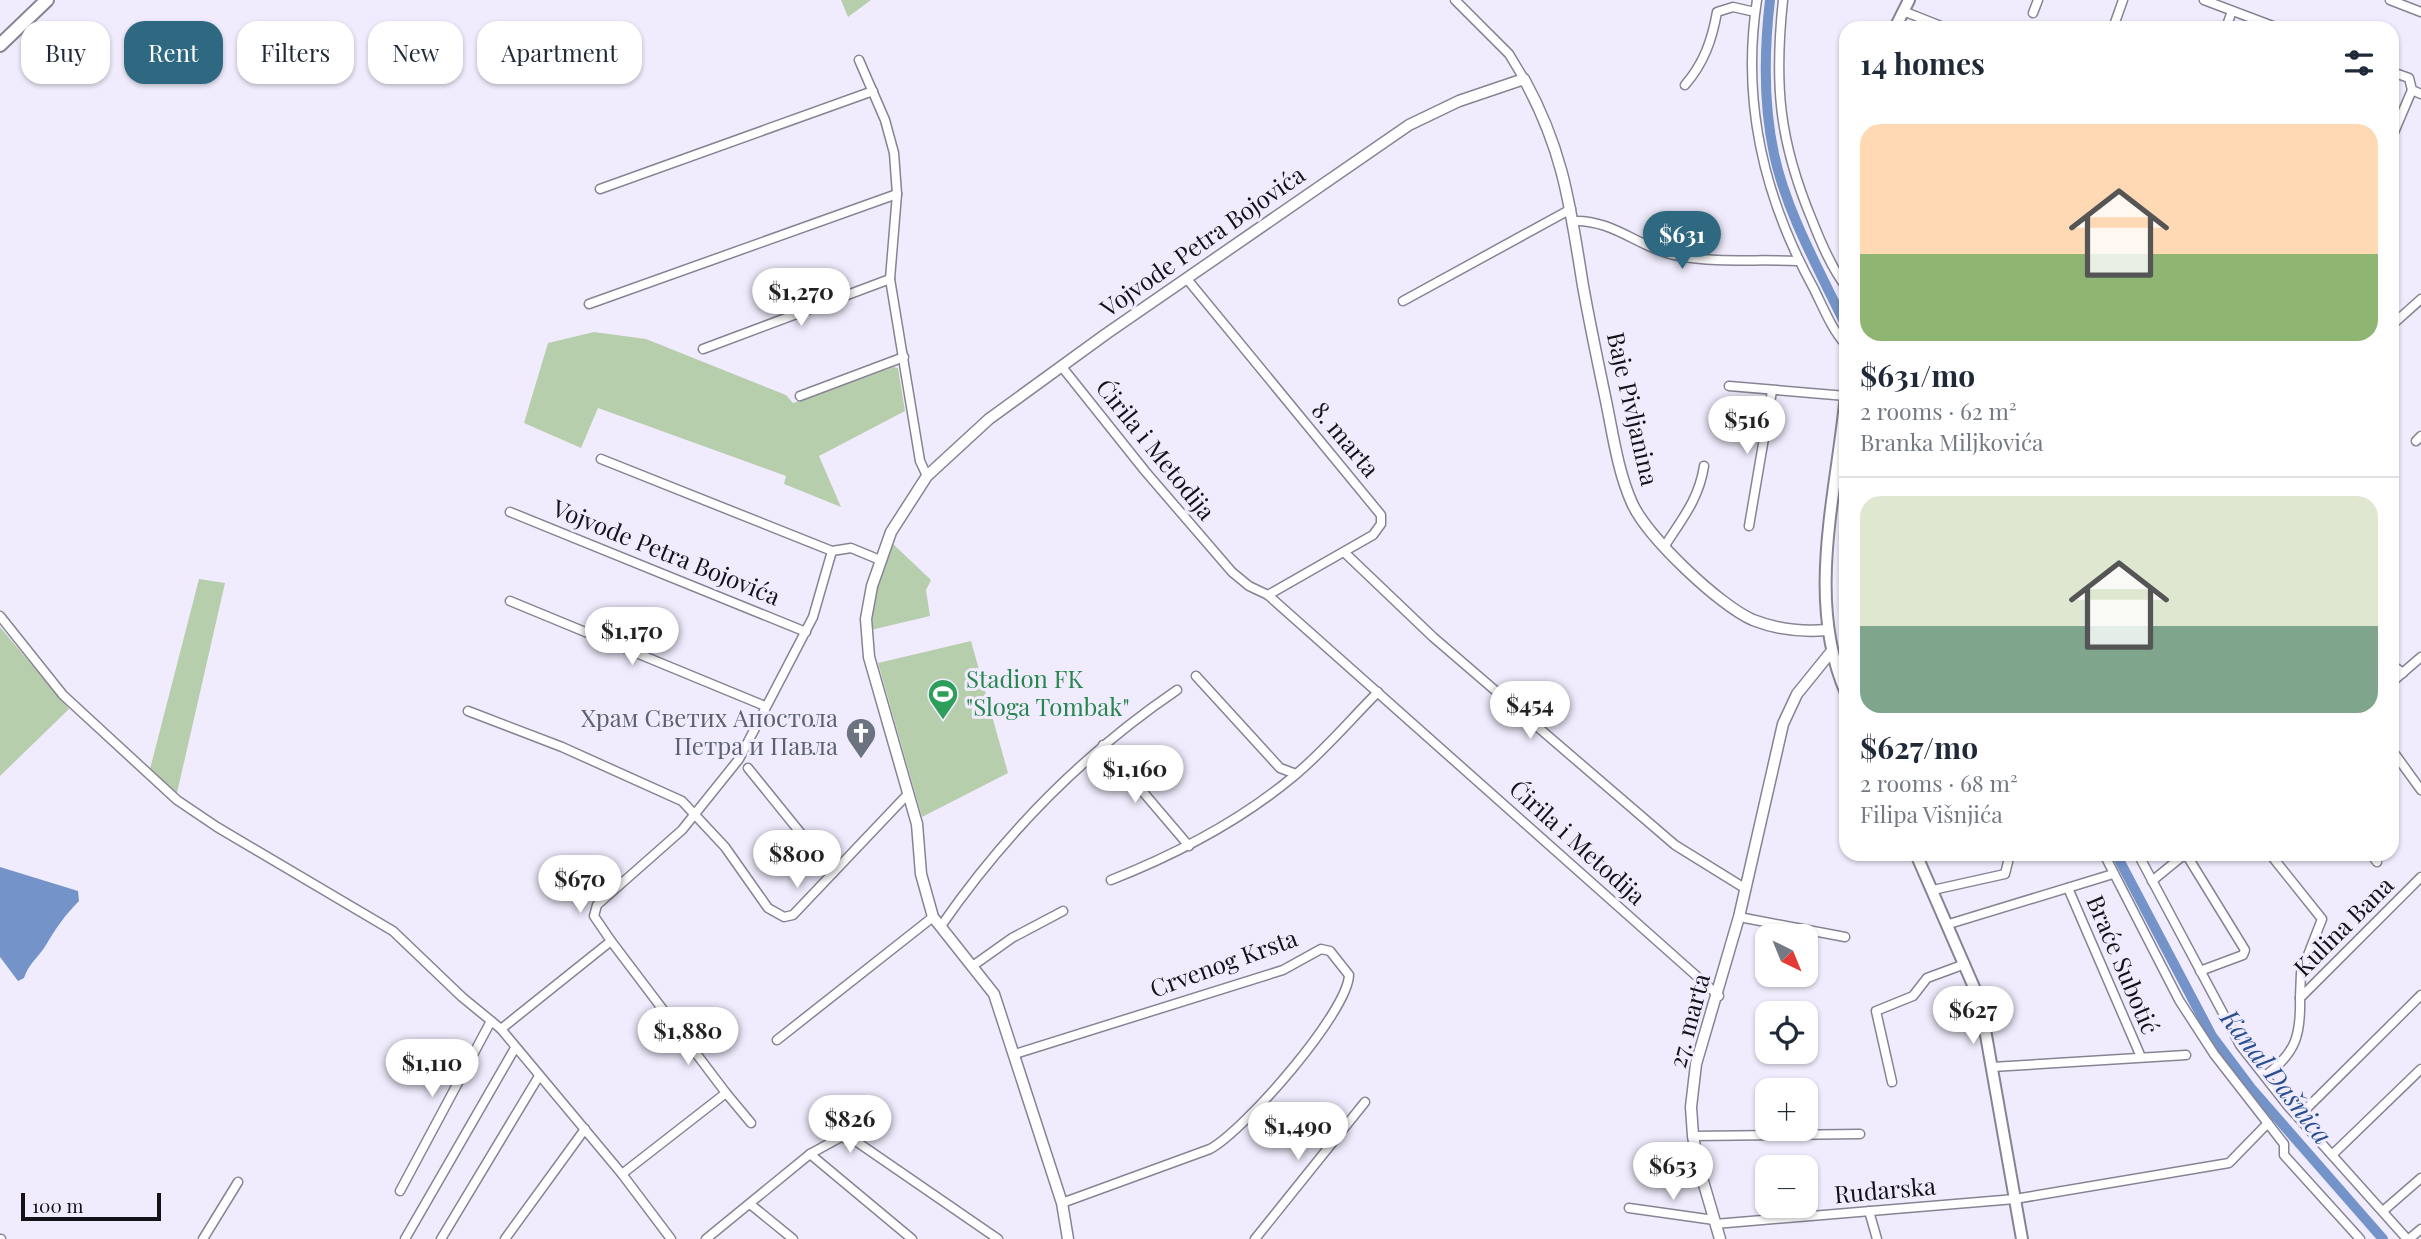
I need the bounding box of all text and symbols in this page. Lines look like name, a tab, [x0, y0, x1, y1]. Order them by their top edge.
chip: Buy	[21, 21, 110, 84]
chip: Rent	[124, 21, 223, 84]
chip: Filters	[237, 21, 354, 84]
chip: New	[368, 21, 463, 84]
chip: Apartment	[477, 21, 642, 84]
text: 14 homes	[1860, 43, 1985, 83]
icon: filters	[2340, 44, 2378, 82]
street label: Vojvode Petra Bojovića	[1092, 158, 1310, 324]
icon: home	[2056, 170, 2182, 296]
pin: $631	[1641, 212, 1723, 271]
text: $631	[1659, 218, 1705, 249]
pin: $1,270	[744, 268, 858, 328]
text: $1,270	[768, 275, 834, 306]
street label: Baje Pivljanina	[1601, 329, 1667, 488]
text: $631/mo	[1860, 355, 1975, 395]
street label: Ćirila i Metodija	[1090, 372, 1223, 526]
street label: 8. marta	[1306, 394, 1387, 483]
text: 2 rooms · 62 m²	[1860, 395, 2017, 426]
pin: $516	[1706, 396, 1788, 456]
text: $516	[1724, 403, 1770, 434]
text: Branka Miljkovića	[1860, 426, 2044, 457]
street label: Vojvode Petra Bojovića	[547, 490, 785, 611]
icon: home	[2056, 542, 2182, 668]
pin: $1,170	[575, 608, 689, 667]
text: $1,170	[601, 614, 663, 645]
place label: Stadion FK "Sloga Tombak"	[966, 662, 1130, 722]
sports icon: Stadion FK "Sloga Tombak"	[926, 677, 960, 721]
pin: $454	[1489, 682, 1571, 741]
text: $454	[1506, 688, 1554, 719]
place label: Храм Светих Апостола Петра и Павла	[581, 701, 838, 761]
church icon: Храм Светих Апостола Петра и Павла	[844, 716, 878, 760]
text: $627/mo	[1860, 727, 1978, 767]
pin: $1,160	[1078, 746, 1192, 805]
text: $1,160	[1103, 752, 1167, 783]
text: 2 rooms · 68 m²	[1860, 767, 2018, 798]
street label: Ćirila i Metodija	[1504, 772, 1653, 911]
text: Filipa Višnjića	[1860, 798, 2003, 829]
pin: $800	[756, 830, 838, 890]
text: $800	[769, 837, 825, 868]
pin: $670	[539, 856, 621, 915]
text: $670	[554, 862, 606, 893]
street label: Kulina Bana	[2286, 869, 2399, 982]
street label: Braće Subotić	[2080, 890, 2167, 1039]
street label: Crvenog Krsta	[1145, 921, 1301, 1004]
north arrow	[1755, 924, 1818, 987]
map controls	[1755, 924, 1818, 1218]
street label: 27. marta	[1660, 970, 1716, 1071]
pin: $627	[1932, 986, 2014, 1046]
text: $627	[1949, 993, 1997, 1024]
button: locate	[1755, 1001, 1818, 1064]
water label: Kanal Dašnica	[2213, 1001, 2341, 1151]
pin: $1,880	[631, 1007, 745, 1067]
text: $1,880	[654, 1014, 722, 1045]
pin: $1,110	[375, 1040, 489, 1099]
text: $1,110	[402, 1046, 462, 1077]
button: +	[1755, 1078, 1818, 1141]
pin: $826	[809, 1096, 891, 1155]
text: $826	[824, 1102, 876, 1133]
pin: $1,490	[1241, 1102, 1355, 1162]
text: $1,490	[1264, 1109, 1332, 1140]
pin: $653	[1632, 1142, 1714, 1202]
text: $653	[1649, 1149, 1697, 1180]
button: −	[1755, 1155, 1818, 1218]
street label: Rudarska	[1833, 1169, 1937, 1209]
scale bar	[21, 1190, 161, 1222]
text: 100 m	[32, 1192, 83, 1218]

